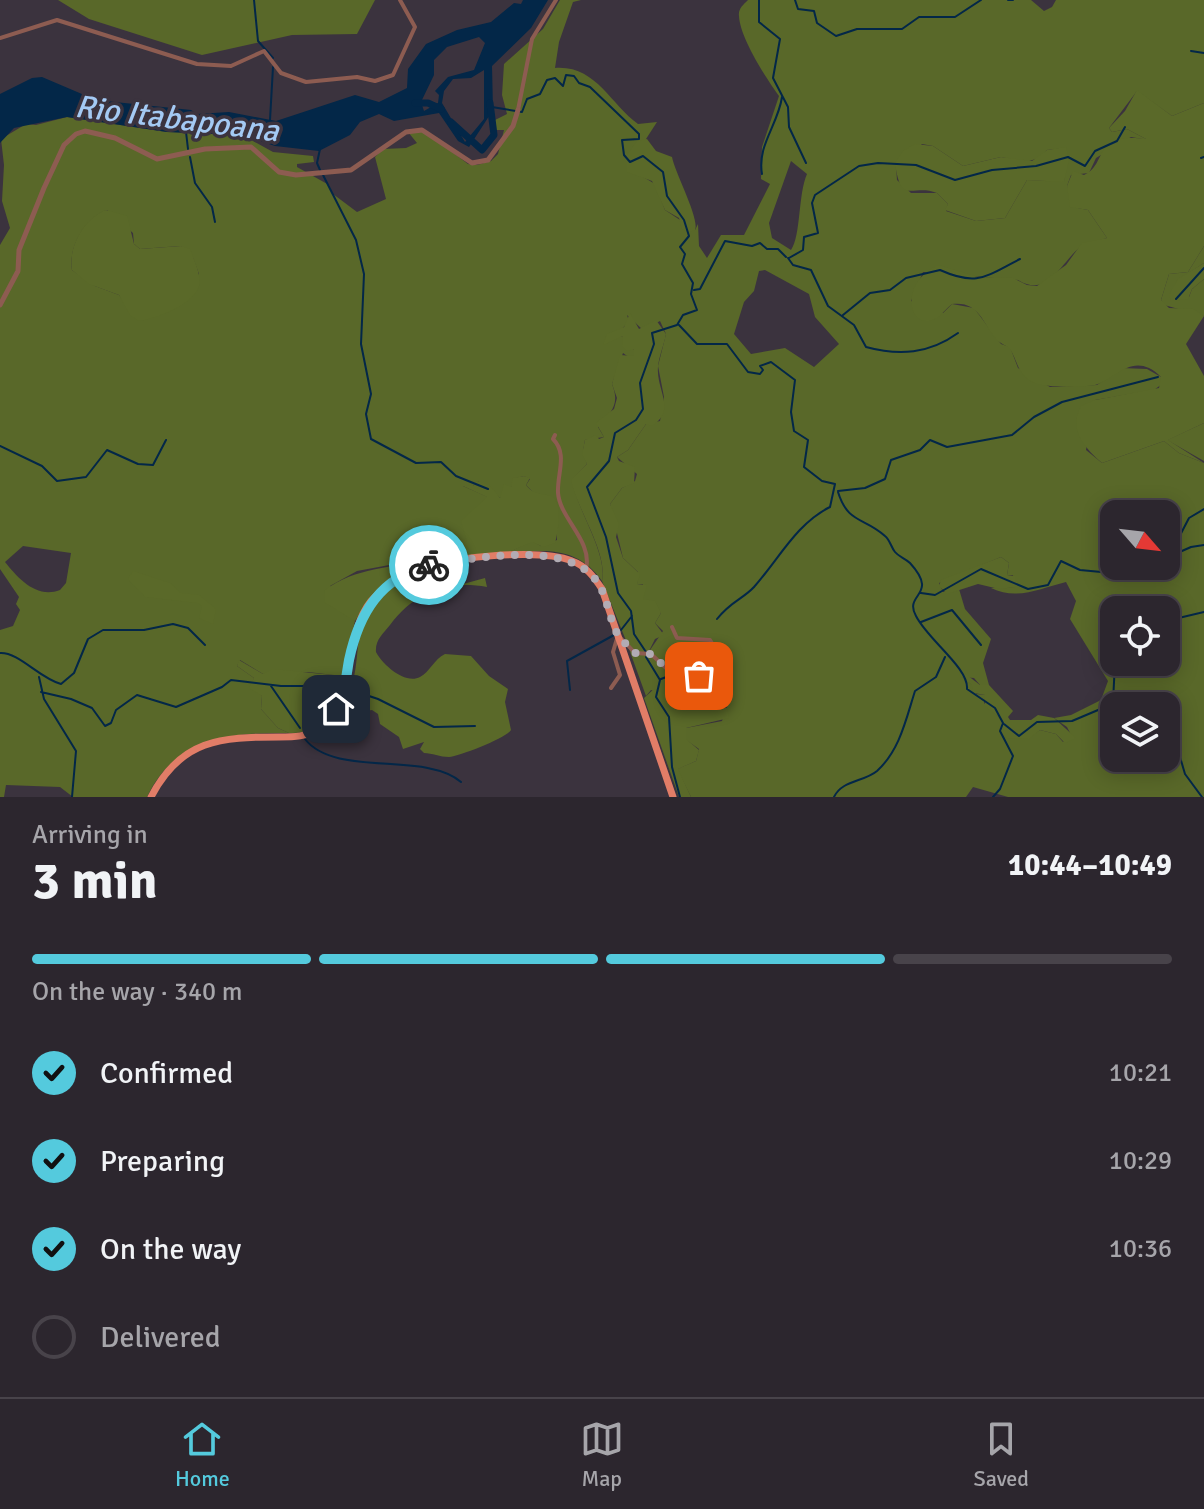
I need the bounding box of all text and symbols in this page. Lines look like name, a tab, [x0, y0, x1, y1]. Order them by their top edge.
water label: Rio Itabapoana	[73, 87, 282, 150]
north arrow	[1100, 500, 1180, 580]
map controls	[1100, 500, 1180, 772]
courier	[389, 525, 469, 605]
icon: bike	[407, 543, 451, 587]
button: locate	[1100, 596, 1180, 676]
pin	[665, 642, 733, 710]
icon: bag	[677, 654, 721, 698]
pin	[302, 675, 370, 743]
icon: home	[314, 687, 358, 731]
button: layers	[1100, 692, 1180, 772]
text: Arriving in	[32, 819, 148, 851]
text: 10:44–10:49	[1008, 847, 1172, 884]
text: 3 min	[32, 849, 158, 913]
text: On the way · 340 m	[32, 976, 242, 1008]
icon: check	[32, 1051, 76, 1095]
text: Confirmed	[100, 1055, 233, 1092]
text: 10:21	[1109, 1057, 1172, 1089]
icon: check	[32, 1139, 76, 1183]
text: Preparing	[100, 1143, 225, 1180]
text: 10:29	[1109, 1145, 1172, 1177]
icon: check	[32, 1227, 76, 1271]
text: On the way	[100, 1231, 241, 1268]
text: 10:36	[1109, 1233, 1172, 1265]
text: Delivered	[100, 1319, 221, 1356]
tab: Home	[175, 1417, 230, 1492]
tab: Map	[580, 1417, 624, 1492]
tab: Saved	[974, 1417, 1029, 1492]

